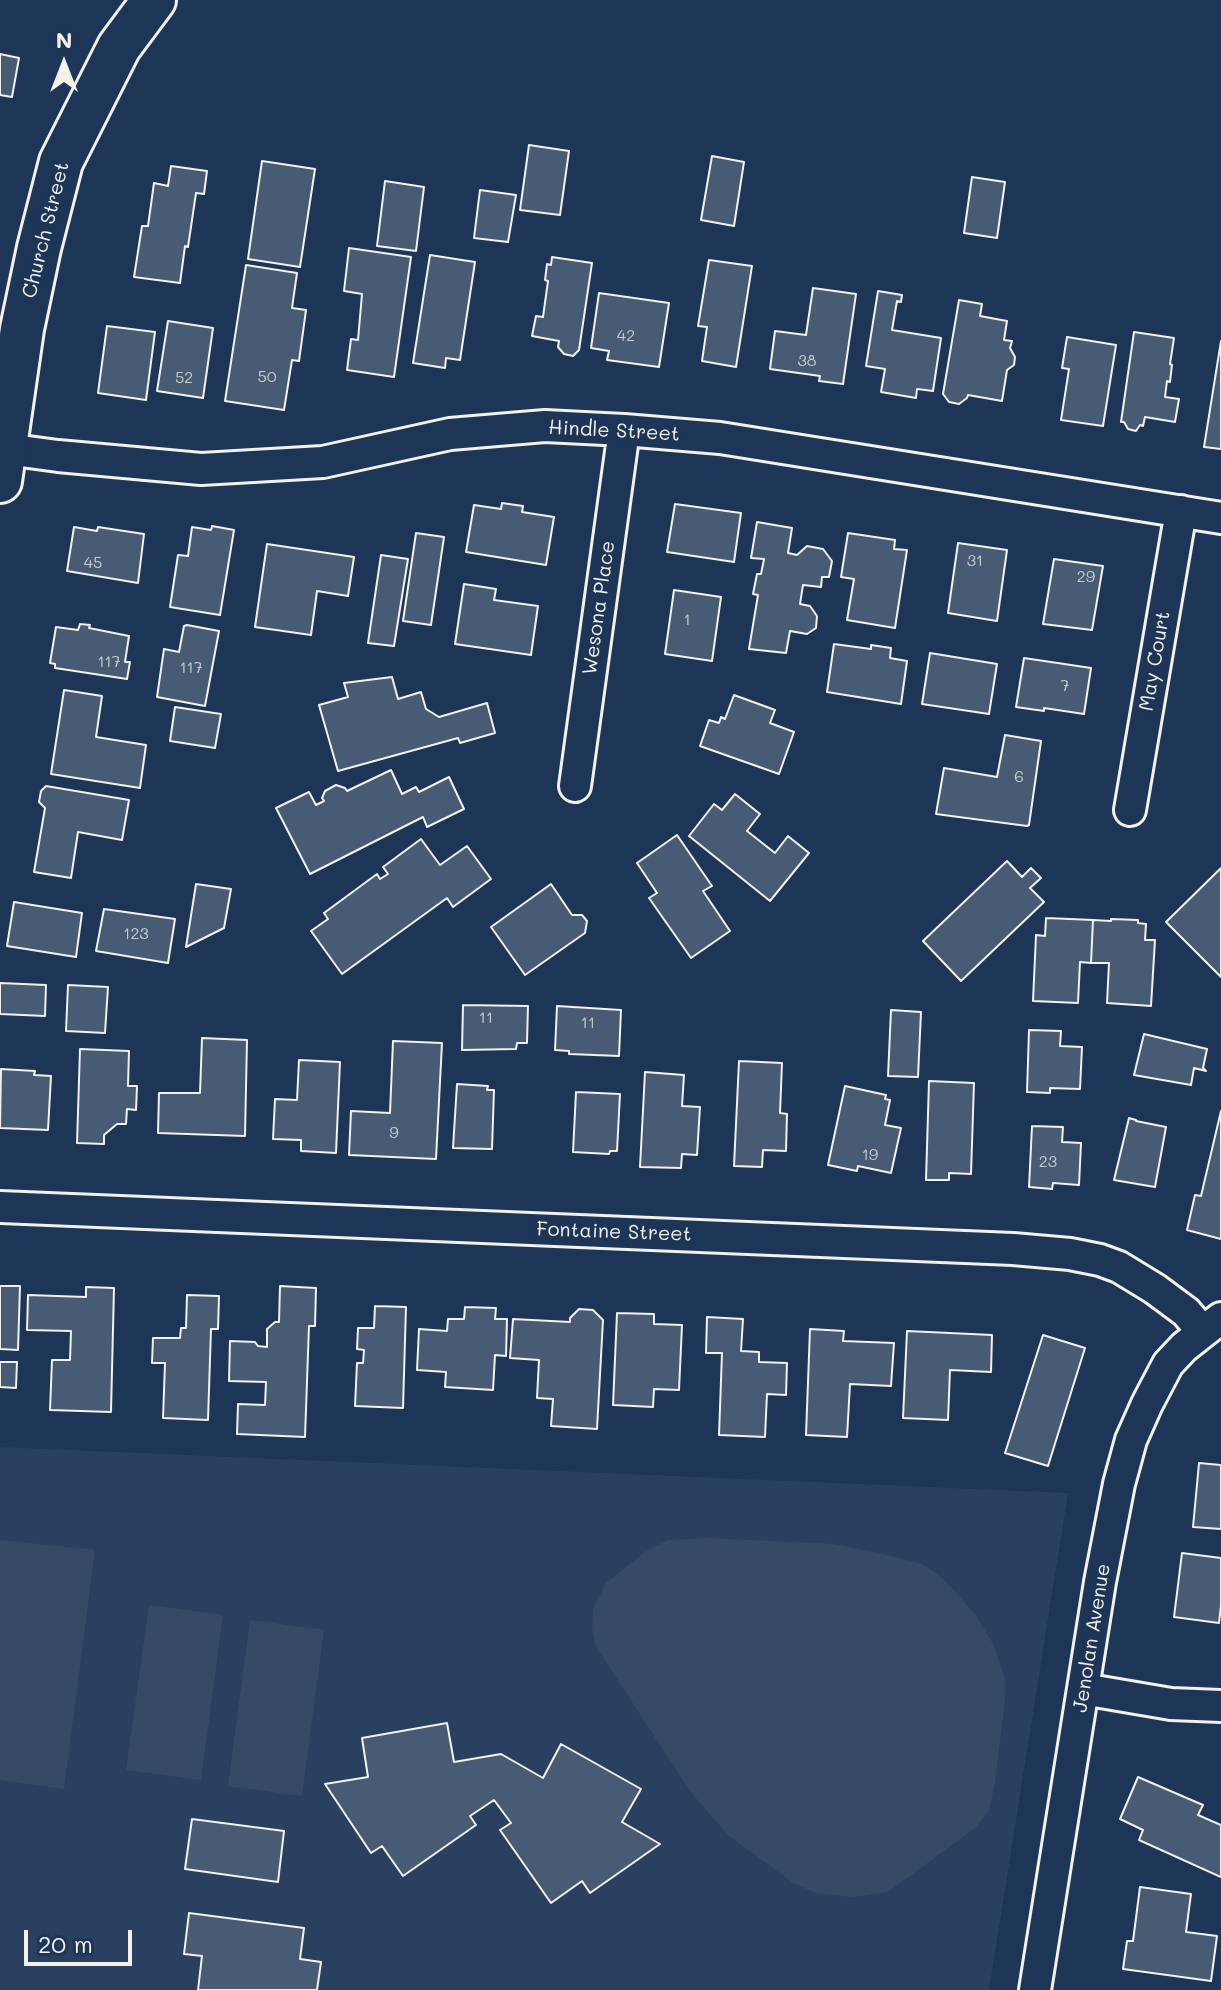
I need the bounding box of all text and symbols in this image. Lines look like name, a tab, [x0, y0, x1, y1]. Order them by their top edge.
north arrow	[24, 24, 104, 104]
text: N	[56, 25, 72, 54]
street label: Church Street	[17, 159, 75, 301]
house number: 42	[617, 326, 635, 346]
house number: 38	[797, 351, 817, 371]
house number: 50	[257, 367, 277, 387]
house number: 52	[175, 368, 193, 388]
street label: Hindle Street	[548, 416, 680, 446]
street label: Wesona Place	[578, 539, 620, 677]
house number: 31	[967, 551, 983, 571]
house number: 45	[84, 553, 102, 573]
house number: 29	[1077, 567, 1095, 587]
street label: May Court	[1134, 609, 1176, 713]
house number: 1	[683, 610, 691, 630]
house number: 117	[97, 652, 121, 672]
house number: 117	[179, 658, 203, 678]
house number: 7	[1061, 676, 1069, 696]
house number: 6	[1014, 767, 1024, 787]
house number: 123	[123, 924, 149, 944]
house number: 11	[479, 1008, 493, 1028]
house number: 11	[581, 1013, 595, 1033]
house number: 9	[389, 1123, 399, 1143]
house number: 19	[862, 1145, 878, 1165]
house number: 23	[1039, 1152, 1057, 1172]
street label: Fontaine Street	[536, 1217, 692, 1247]
street label: Jenolan Avenue	[1068, 1562, 1116, 1714]
scale bar	[28, 1914, 136, 1964]
text: 20 m	[38, 1928, 93, 1959]

